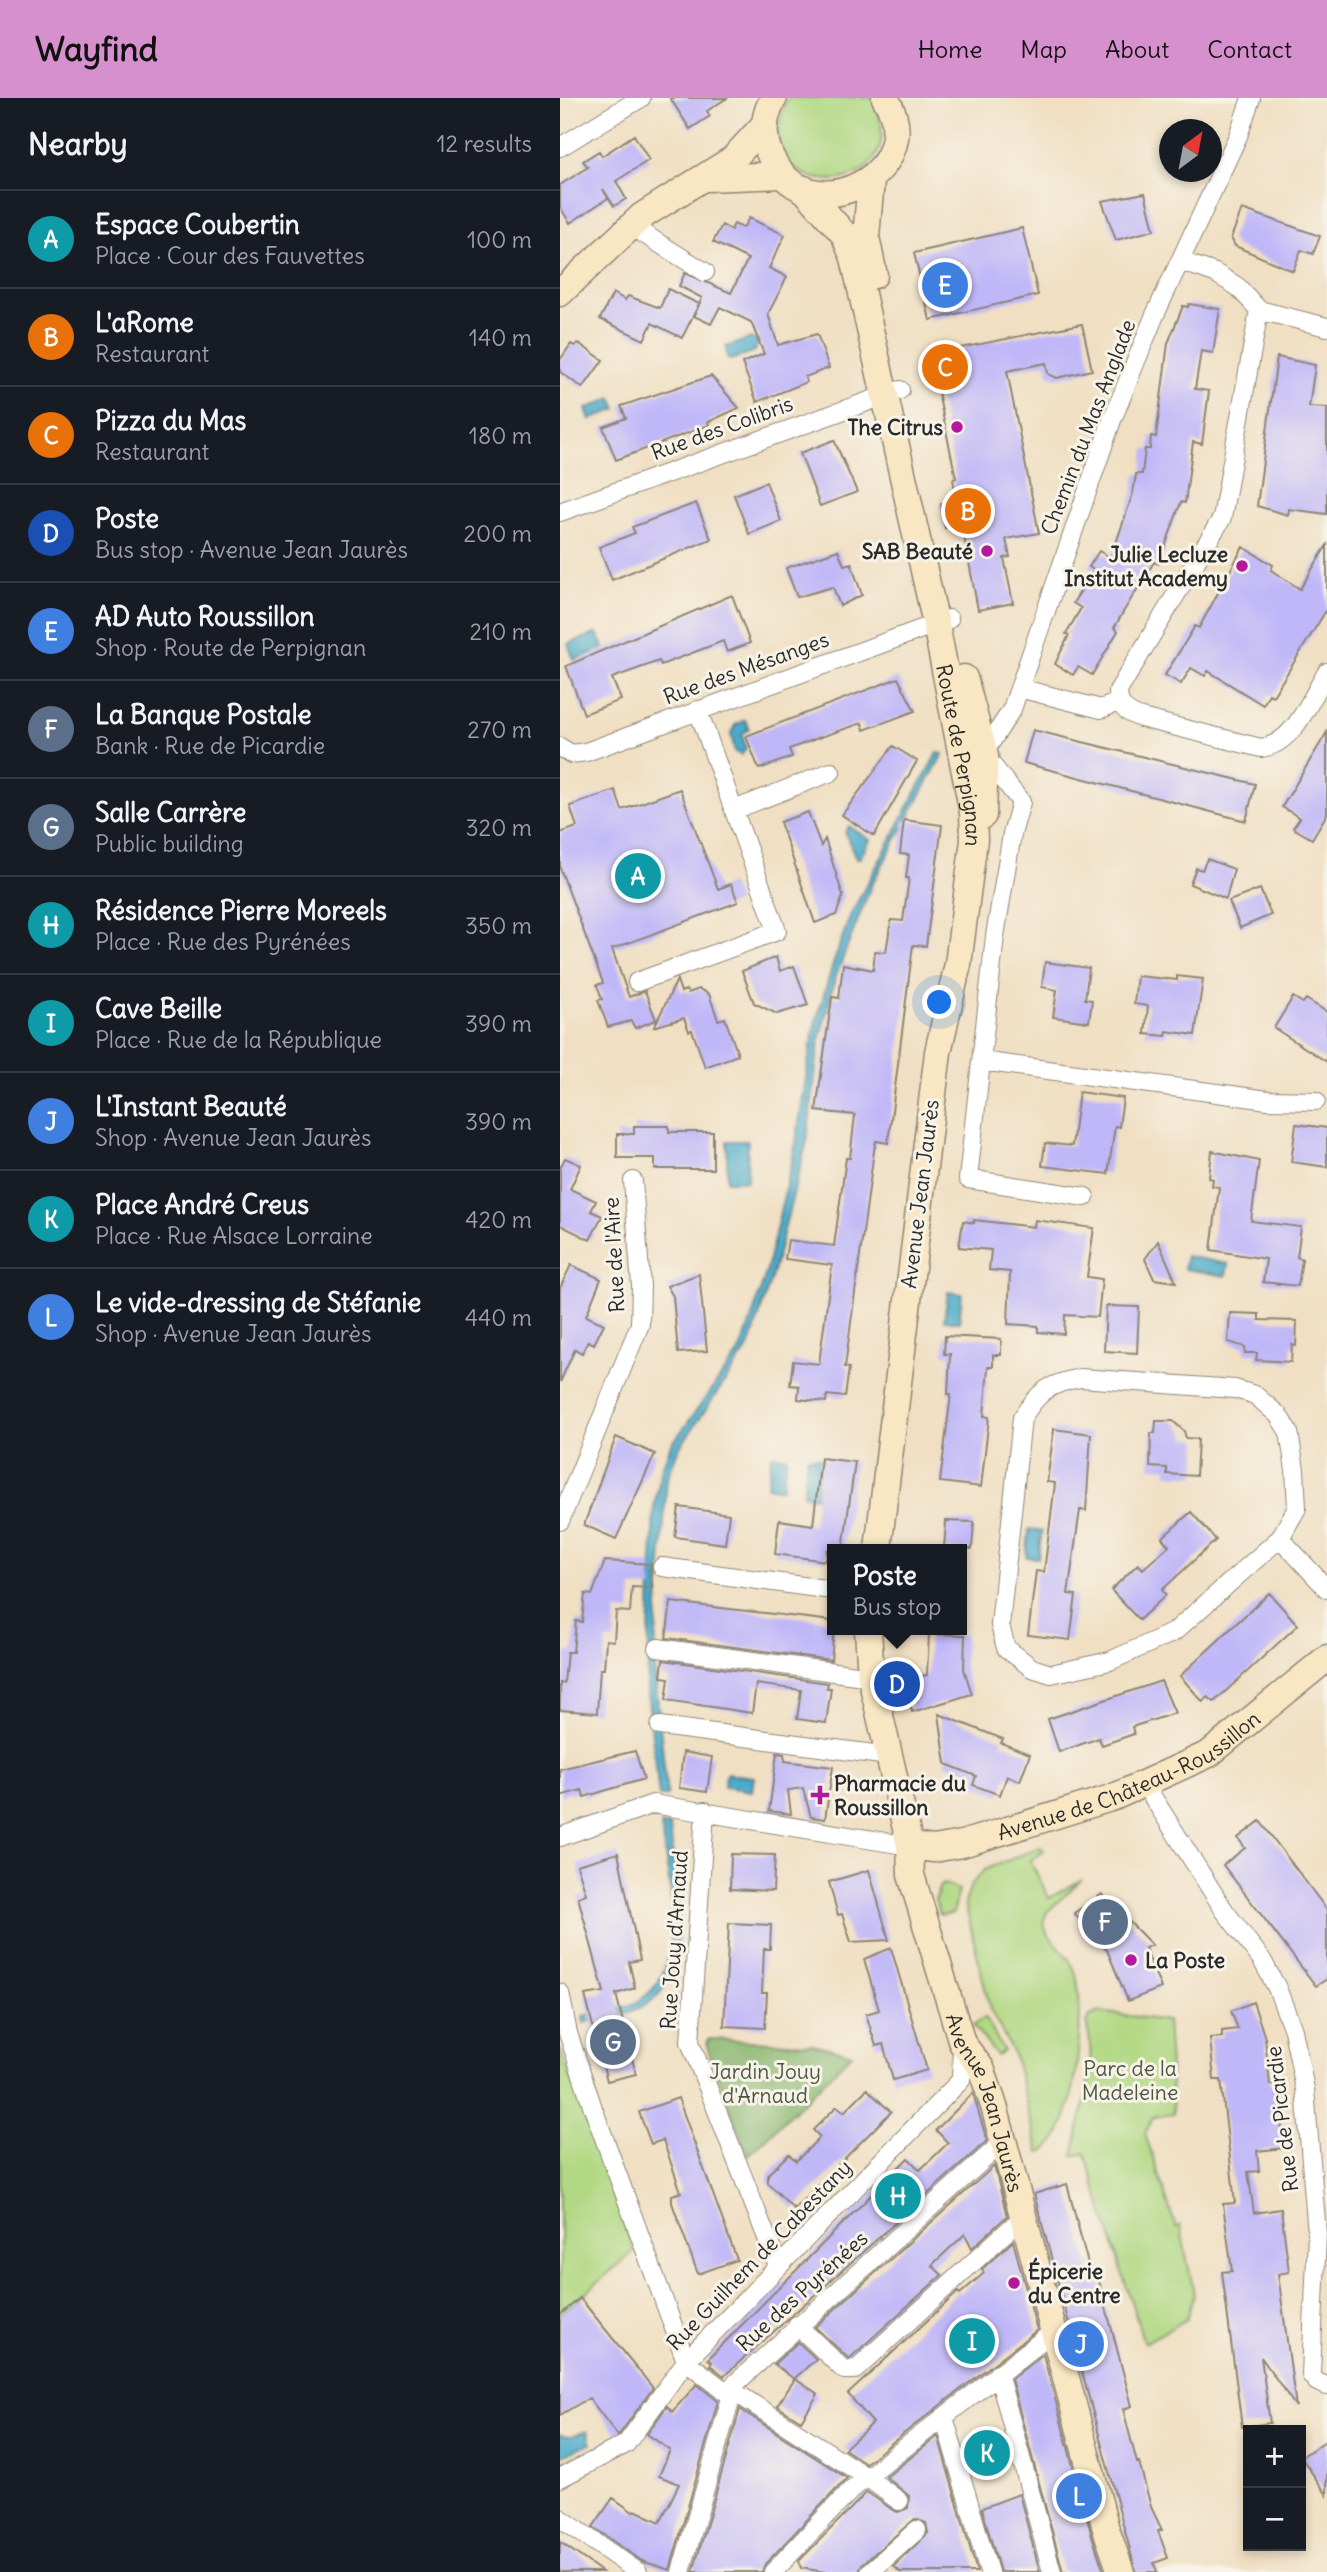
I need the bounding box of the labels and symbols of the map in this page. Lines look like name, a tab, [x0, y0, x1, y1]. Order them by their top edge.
north arrow	[1159, 119, 1222, 182]
pin: E	[922, 259, 968, 311]
street label: Chemin du Mas Anglade	[1035, 316, 1141, 538]
pin: C	[922, 341, 968, 393]
street label: Rue des Colibris	[647, 390, 797, 466]
place label: The Citrus	[848, 414, 943, 441]
marker: The Citrus	[949, 419, 965, 435]
pin: B	[945, 485, 991, 537]
place label: SAB Beauté	[862, 538, 973, 565]
place label: Julie Lecluze Institut Academy	[1064, 541, 1228, 592]
marker: SAB Beauté	[979, 543, 995, 559]
marker: Julie Lecluze Institut Academy	[1234, 558, 1250, 574]
street label: Rue des Mésanges	[659, 626, 833, 710]
street label: Route de Perpignan	[931, 662, 988, 849]
pin: A	[615, 850, 661, 902]
your location	[922, 985, 956, 1019]
street label: Avenue Jean Jaurès	[895, 1098, 945, 1290]
street label: Rue de l'Aire	[597, 1197, 631, 1313]
pin: D	[874, 1658, 920, 1710]
street label: Avenue de Château-Roussillon	[994, 1705, 1265, 1846]
place label: Pharmacie du Roussillon	[834, 1770, 966, 1821]
marker: Pharmacie du Roussillon	[812, 1787, 828, 1803]
street label: Rue Jouy d'Arnaud	[654, 1850, 694, 2030]
pin: F	[1082, 1896, 1128, 1948]
place label: La Poste	[1145, 1947, 1225, 1974]
marker: La Poste	[1123, 1952, 1139, 1968]
street label: Avenue Jean Jaurès	[940, 2010, 1030, 2195]
pin: G	[590, 2016, 636, 2068]
street label: Rue de Picardie	[1260, 2044, 1304, 2194]
park label: Parc de la Madeleine	[1082, 2055, 1178, 2106]
park label: Jardin Jouy d'Arnaud	[709, 2058, 821, 2109]
street label: Rue Guilhem de Cabestany	[661, 2154, 857, 2356]
pin: H	[875, 2170, 921, 2222]
street label: Rue des Pyrénées	[731, 2225, 873, 2357]
place label: Épicerie du Centre	[1028, 2257, 1121, 2309]
marker: Épicerie du Centre	[1006, 2275, 1022, 2291]
pin: I	[949, 2315, 995, 2367]
pin: J	[1058, 2318, 1104, 2370]
pin: K	[964, 2427, 1010, 2479]
pin: L	[1056, 2470, 1102, 2522]

